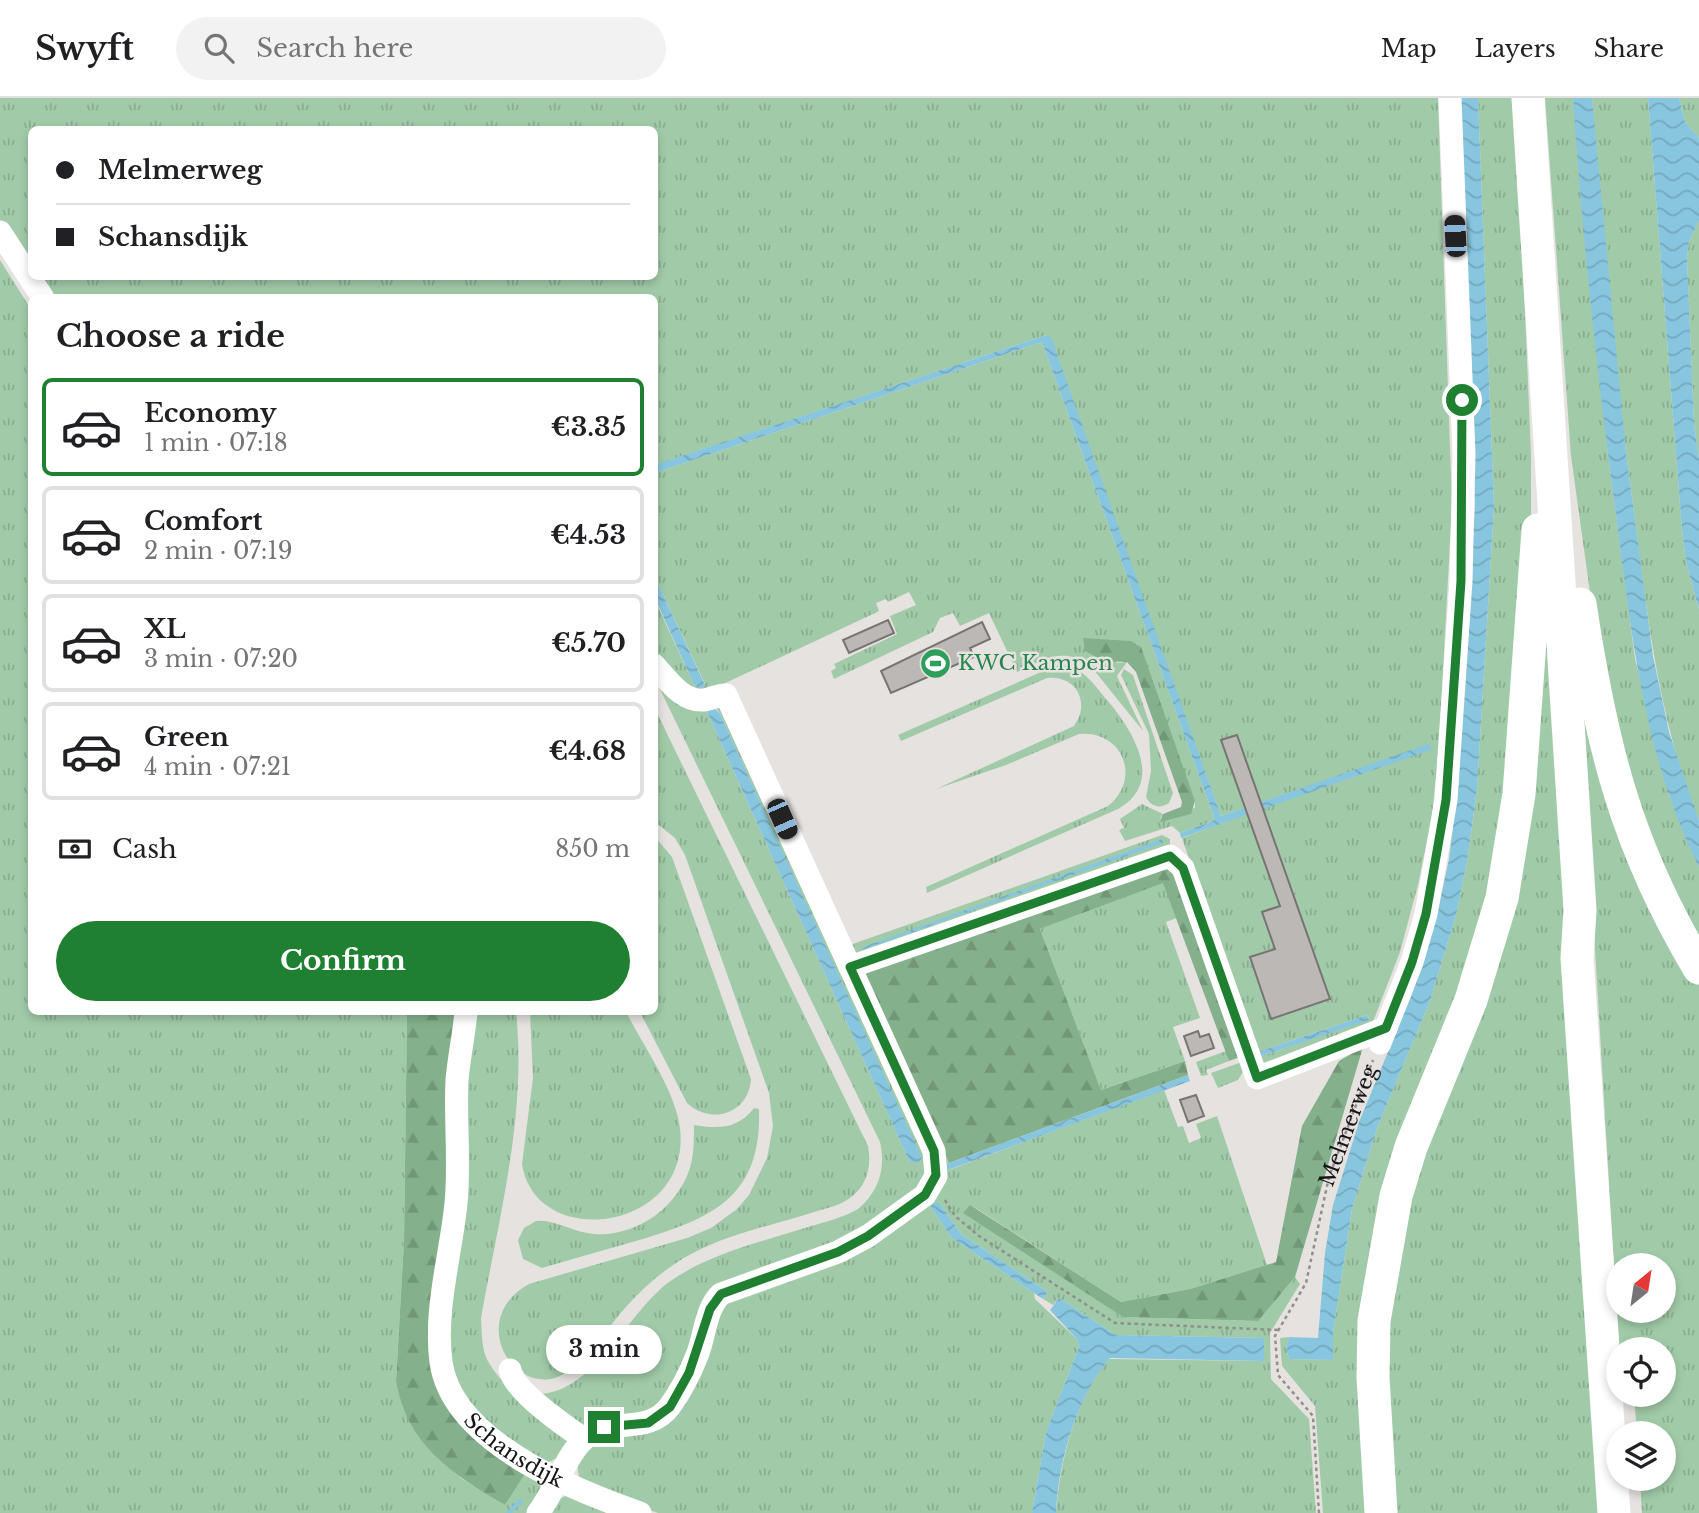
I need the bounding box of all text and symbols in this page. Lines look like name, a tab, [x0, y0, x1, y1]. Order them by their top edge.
search box	[176, 17, 666, 80]
text: Swyft	[35, 28, 134, 69]
icon: search	[200, 29, 238, 67]
text: Search here	[256, 32, 414, 64]
text: Map	[1381, 34, 1437, 63]
text: Layers	[1475, 34, 1556, 63]
text: Share	[1594, 34, 1664, 63]
text: Melmerweg	[98, 154, 262, 186]
car	[1444, 214, 1467, 258]
text: Schansdijk	[98, 221, 248, 253]
text: Choose a ride	[56, 316, 285, 356]
route start	[1446, 384, 1478, 416]
icon: car	[60, 396, 123, 459]
text: Economy	[144, 397, 277, 429]
text: €3.35	[551, 411, 626, 443]
text: 1 min · 07:18	[144, 429, 288, 457]
icon: car	[60, 504, 123, 567]
text: Comfort	[144, 505, 262, 537]
text: €4.53	[550, 519, 626, 551]
text: 2 min · 07:19	[144, 537, 292, 565]
icon: car	[60, 612, 123, 675]
text: XL	[144, 613, 186, 645]
text: €5.70	[551, 627, 626, 659]
text: 3 min · 07:20	[144, 645, 298, 673]
sports icon: KWC Kampen	[918, 646, 952, 680]
place label: KWC Kampen	[958, 650, 1113, 676]
icon: car	[60, 720, 123, 783]
text: Green	[144, 721, 229, 753]
text: €4.68	[548, 735, 626, 767]
text: 4 min · 07:21	[144, 753, 291, 781]
car	[764, 796, 801, 842]
icon: cash	[56, 830, 94, 868]
text: Cash	[112, 833, 177, 865]
text: 850 m	[555, 835, 630, 863]
button: Confirm	[56, 921, 630, 1001]
street label: Melmerweg	[1314, 1061, 1383, 1190]
north arrow	[1606, 1253, 1676, 1323]
map controls	[1606, 1253, 1676, 1491]
callout: 3 min	[546, 1326, 662, 1374]
text: 3 min	[568, 1335, 640, 1363]
button: locate	[1606, 1337, 1676, 1407]
street label: Schansdijk	[458, 1407, 568, 1493]
route end	[588, 1411, 620, 1443]
button: layers	[1606, 1421, 1676, 1491]

